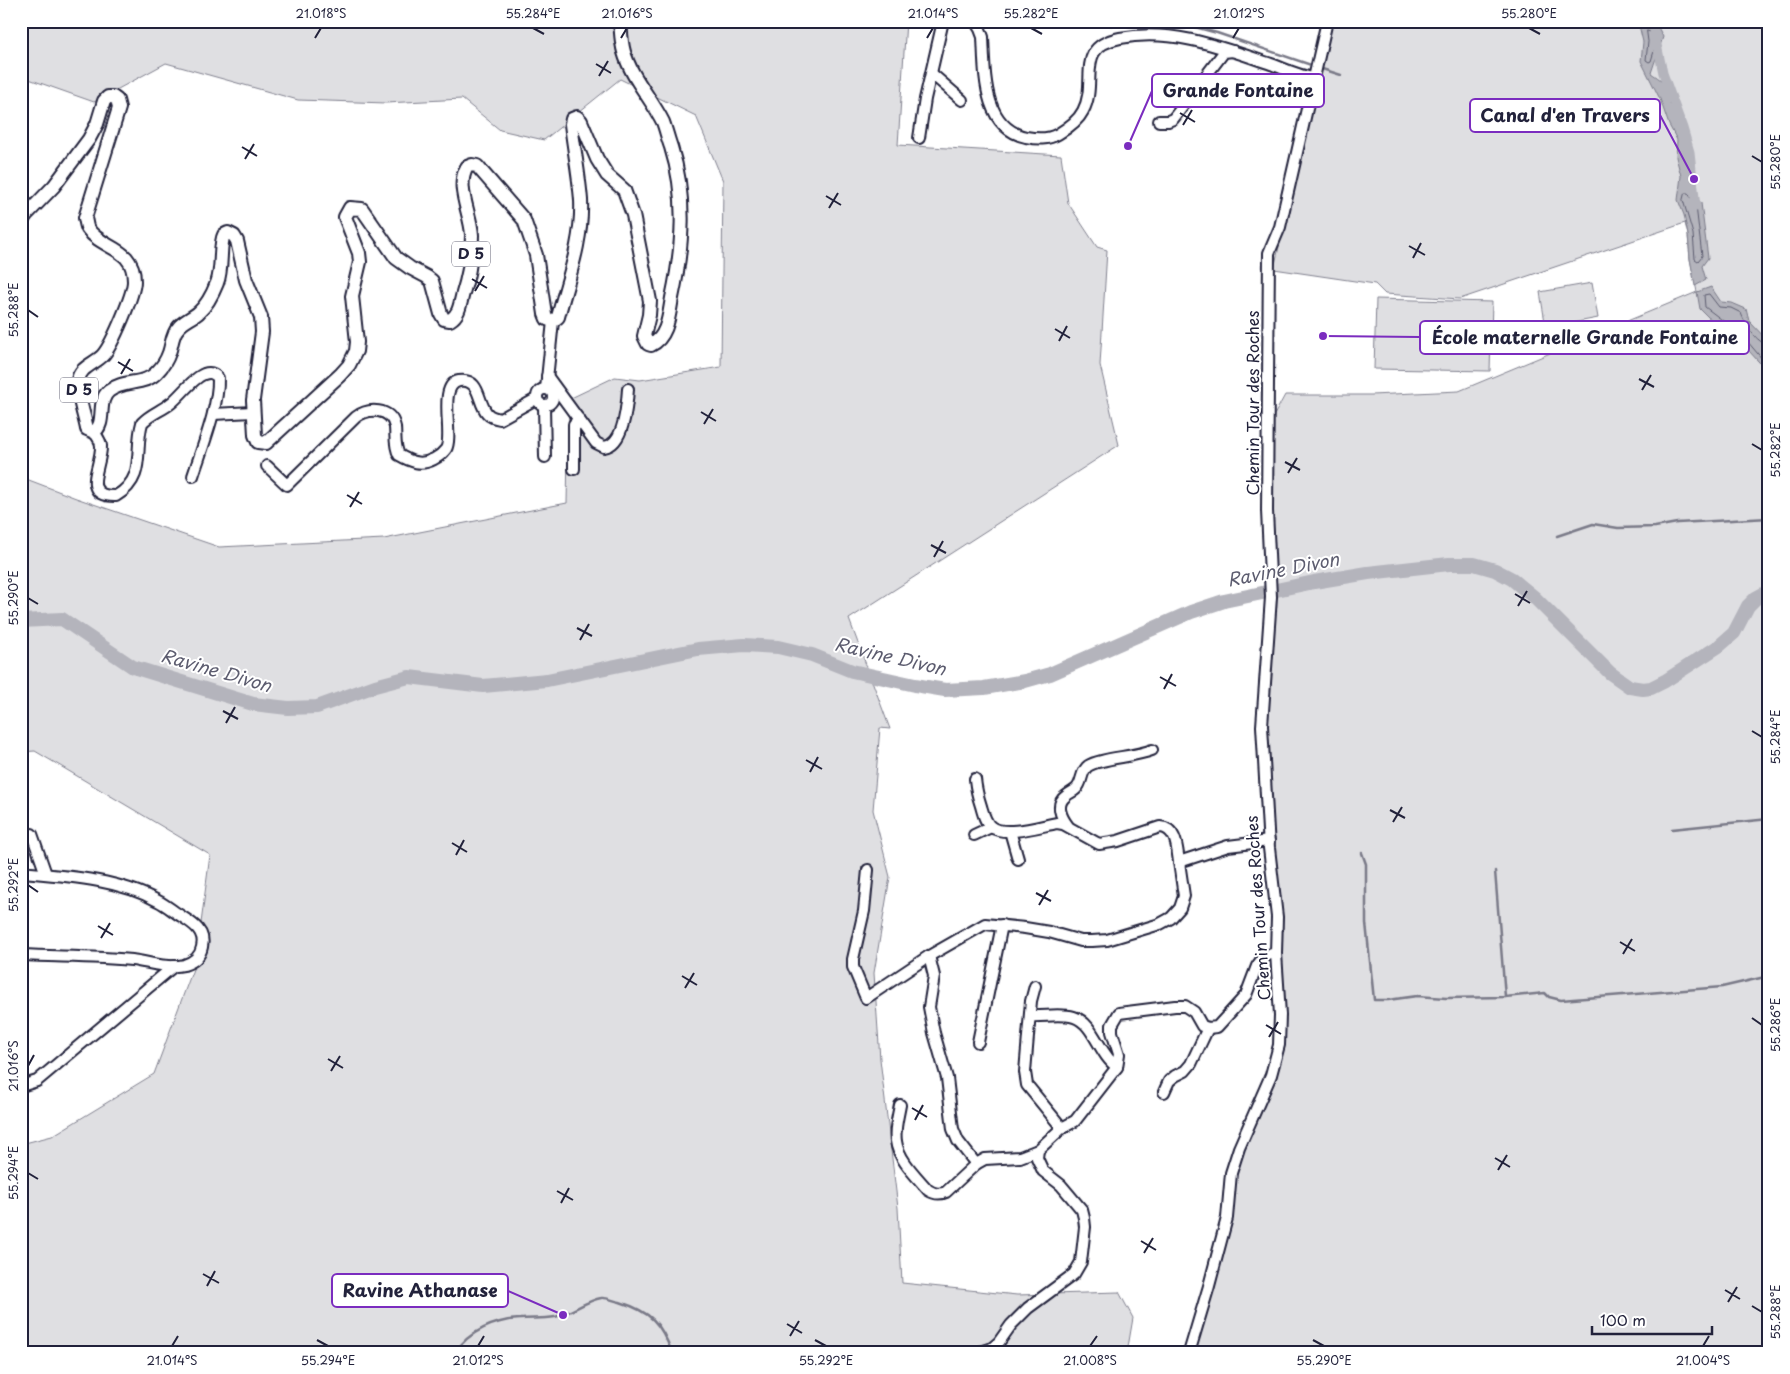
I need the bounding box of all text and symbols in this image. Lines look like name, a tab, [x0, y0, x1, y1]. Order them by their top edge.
text: 21.018°S	[296, 4, 346, 22]
text: 55.284°E	[505, 4, 561, 22]
text: 21.016°S	[601, 4, 653, 22]
text: 21.014°S	[907, 4, 959, 22]
text: 55.282°E	[1003, 4, 1059, 22]
text: 21.012°S	[1213, 4, 1265, 22]
text: 55.280°E	[1501, 4, 1557, 22]
callout: Grande Fontaine	[1152, 74, 1324, 107]
text: Grande Fontaine	[1162, 76, 1314, 103]
callout: Canal d'en Travers	[1470, 99, 1660, 132]
text: Canal d'en Travers	[1480, 101, 1650, 128]
text: 55.280°E	[1766, 134, 1784, 190]
road number: D 5	[452, 242, 490, 266]
text: 55.288°E	[4, 282, 22, 338]
street label: Chemin Tour des Roches	[1240, 310, 1264, 496]
callout: École maternelle Grande Fontaine	[1420, 321, 1749, 354]
text: École maternelle Grande Fontaine	[1432, 323, 1738, 350]
road number: D 5	[60, 378, 98, 402]
text: 55.282°E	[1766, 422, 1784, 478]
water label: Ravine Divon	[1224, 544, 1342, 593]
text: 55.290°E	[4, 570, 22, 626]
water label: Ravine Divon	[832, 630, 950, 682]
water label: Ravine Divon	[158, 641, 276, 698]
text: 55.284°E	[1766, 709, 1784, 765]
street label: Chemin Tour des Roches	[1239, 815, 1275, 1001]
text: 55.292°E	[4, 858, 22, 912]
text: 55.286°E	[1766, 998, 1784, 1052]
text: 21.016°S	[4, 1040, 22, 1092]
text: 55.294°E	[4, 1146, 22, 1200]
callout: Ravine Athanase	[332, 1274, 508, 1307]
text: Ravine Athanase	[343, 1276, 497, 1303]
text: 55.288°E	[1766, 1284, 1784, 1340]
scale bar	[1592, 1304, 1712, 1336]
text: 100 m	[1600, 1308, 1646, 1331]
text: 21.014°S	[146, 1351, 198, 1369]
text: 55.294°E	[301, 1351, 355, 1369]
text: 21.012°S	[452, 1351, 504, 1369]
text: 55.292°E	[799, 1351, 853, 1369]
text: 21.008°S	[1063, 1351, 1117, 1369]
text: 55.290°E	[1296, 1351, 1352, 1369]
text: 21.004°S	[1676, 1351, 1730, 1369]

